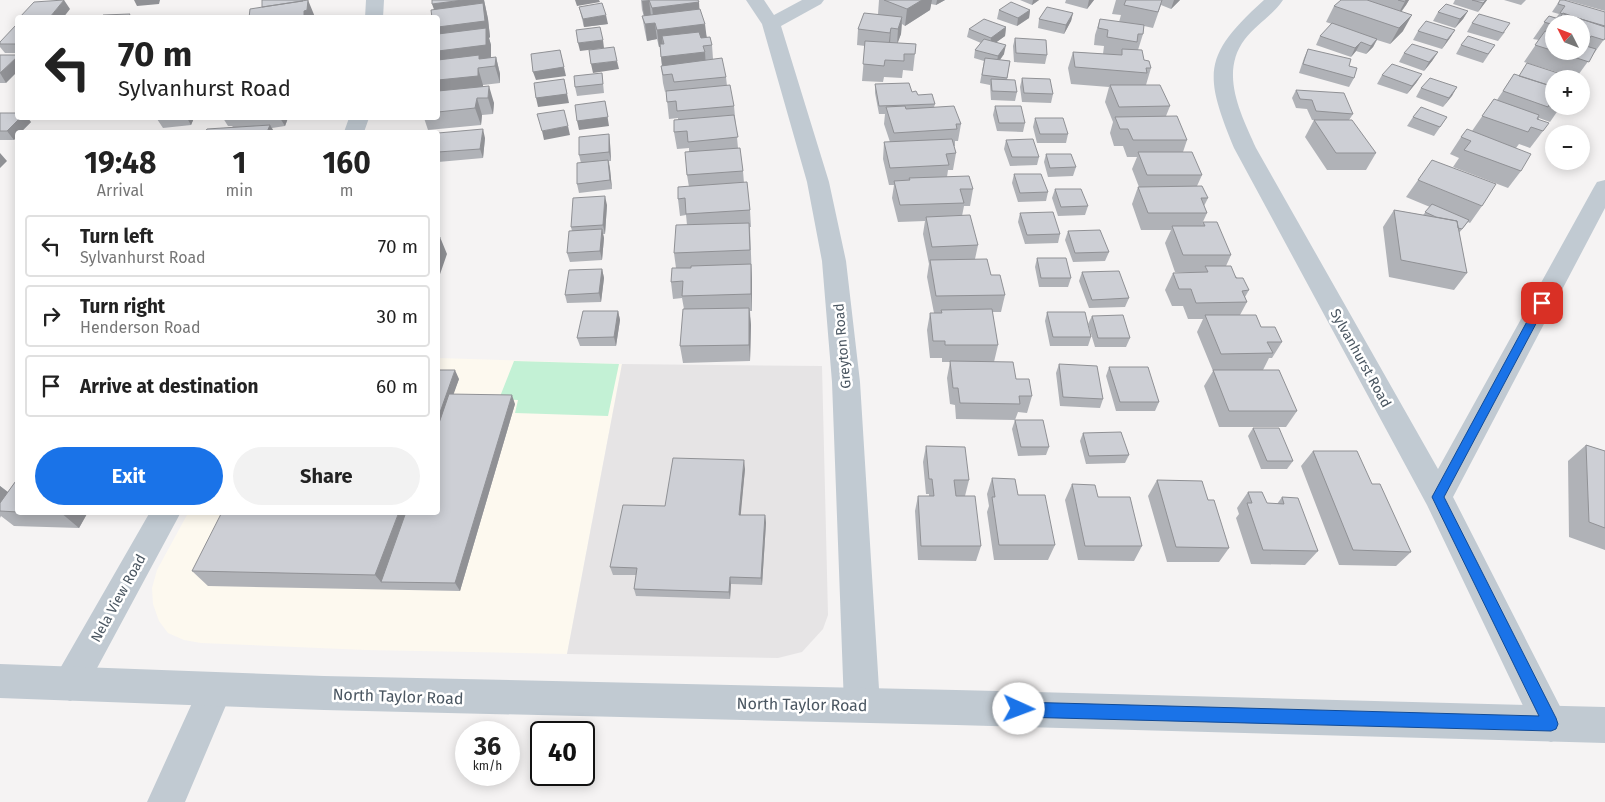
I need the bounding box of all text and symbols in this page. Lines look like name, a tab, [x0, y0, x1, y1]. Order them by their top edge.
north arrow	[1545, 15, 1590, 60]
map controls	[1545, 15, 1590, 170]
text: 70 m	[118, 33, 192, 75]
icon: left	[35, 35, 100, 100]
button: +	[1545, 70, 1590, 115]
text: Sylvanhurst Road	[118, 75, 291, 102]
button: −	[1545, 125, 1590, 170]
text: 19:48	[84, 145, 156, 181]
text: 1	[232, 145, 246, 181]
text: 160	[322, 145, 371, 181]
text: Arrival	[97, 181, 144, 200]
text: min	[226, 181, 253, 200]
text: m	[340, 181, 353, 200]
text: Turn left	[80, 225, 154, 248]
icon: left	[37, 232, 65, 260]
text: 70 m	[378, 235, 418, 258]
text: Sylvanhurst Road	[80, 248, 206, 267]
pin	[1521, 282, 1563, 324]
icon: arrive	[1528, 289, 1556, 317]
text: Turn right	[80, 295, 165, 318]
icon: right	[37, 302, 65, 330]
street label: Greyton Road	[830, 303, 855, 389]
text: 30 m	[377, 305, 418, 328]
street label: Sylvanhurst Road	[1326, 306, 1395, 410]
text: Henderson Road	[80, 318, 201, 337]
icon: arrive	[37, 372, 65, 400]
text: Arrive at destination	[80, 375, 259, 398]
text: 60 m	[376, 375, 418, 398]
button: Exit	[35, 447, 223, 505]
button: Share	[233, 447, 420, 505]
street label: Nela View Road	[87, 551, 150, 645]
position arrow	[992, 682, 1044, 734]
street label: North Taylor Road	[332, 685, 464, 708]
street label: North Taylor Road	[736, 694, 868, 715]
speed limit sign: 40	[530, 721, 595, 786]
text: 36	[474, 732, 501, 762]
text: km/h	[473, 759, 502, 773]

